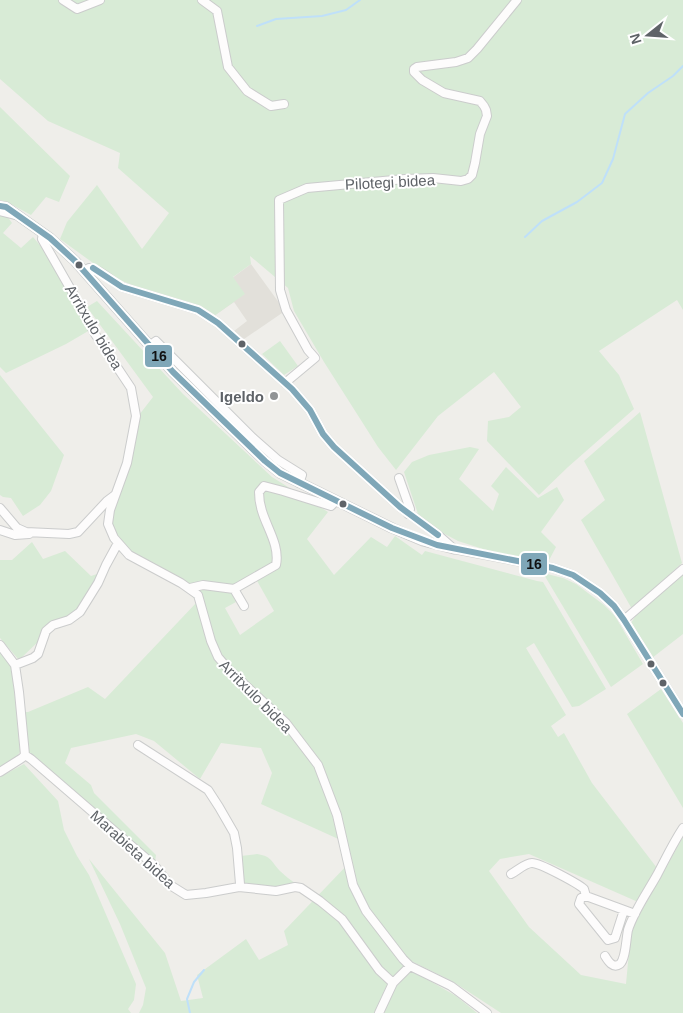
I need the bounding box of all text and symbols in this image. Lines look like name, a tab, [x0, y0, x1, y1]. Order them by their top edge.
north arrow	[623, 10, 673, 60]
text: N	[626, 32, 645, 46]
street label: Pilotegi bidea	[345, 171, 436, 193]
unlabelled marker	[74, 260, 84, 270]
street label: Arritxulo bidea	[62, 282, 126, 373]
unlabelled marker	[237, 339, 247, 349]
line badge: 16	[144, 344, 173, 368]
text: 16	[151, 348, 167, 364]
place label: Igeldo	[220, 388, 264, 405]
marker: Igeldo	[268, 390, 280, 402]
unlabelled marker	[338, 499, 348, 509]
line badge: 16	[520, 552, 548, 576]
text: 16	[526, 556, 542, 572]
street label: Arritxulo bidea	[216, 656, 296, 736]
unlabelled marker	[646, 659, 656, 669]
unlabelled marker	[658, 678, 668, 688]
street label: Marabieta bidea	[87, 807, 179, 892]

